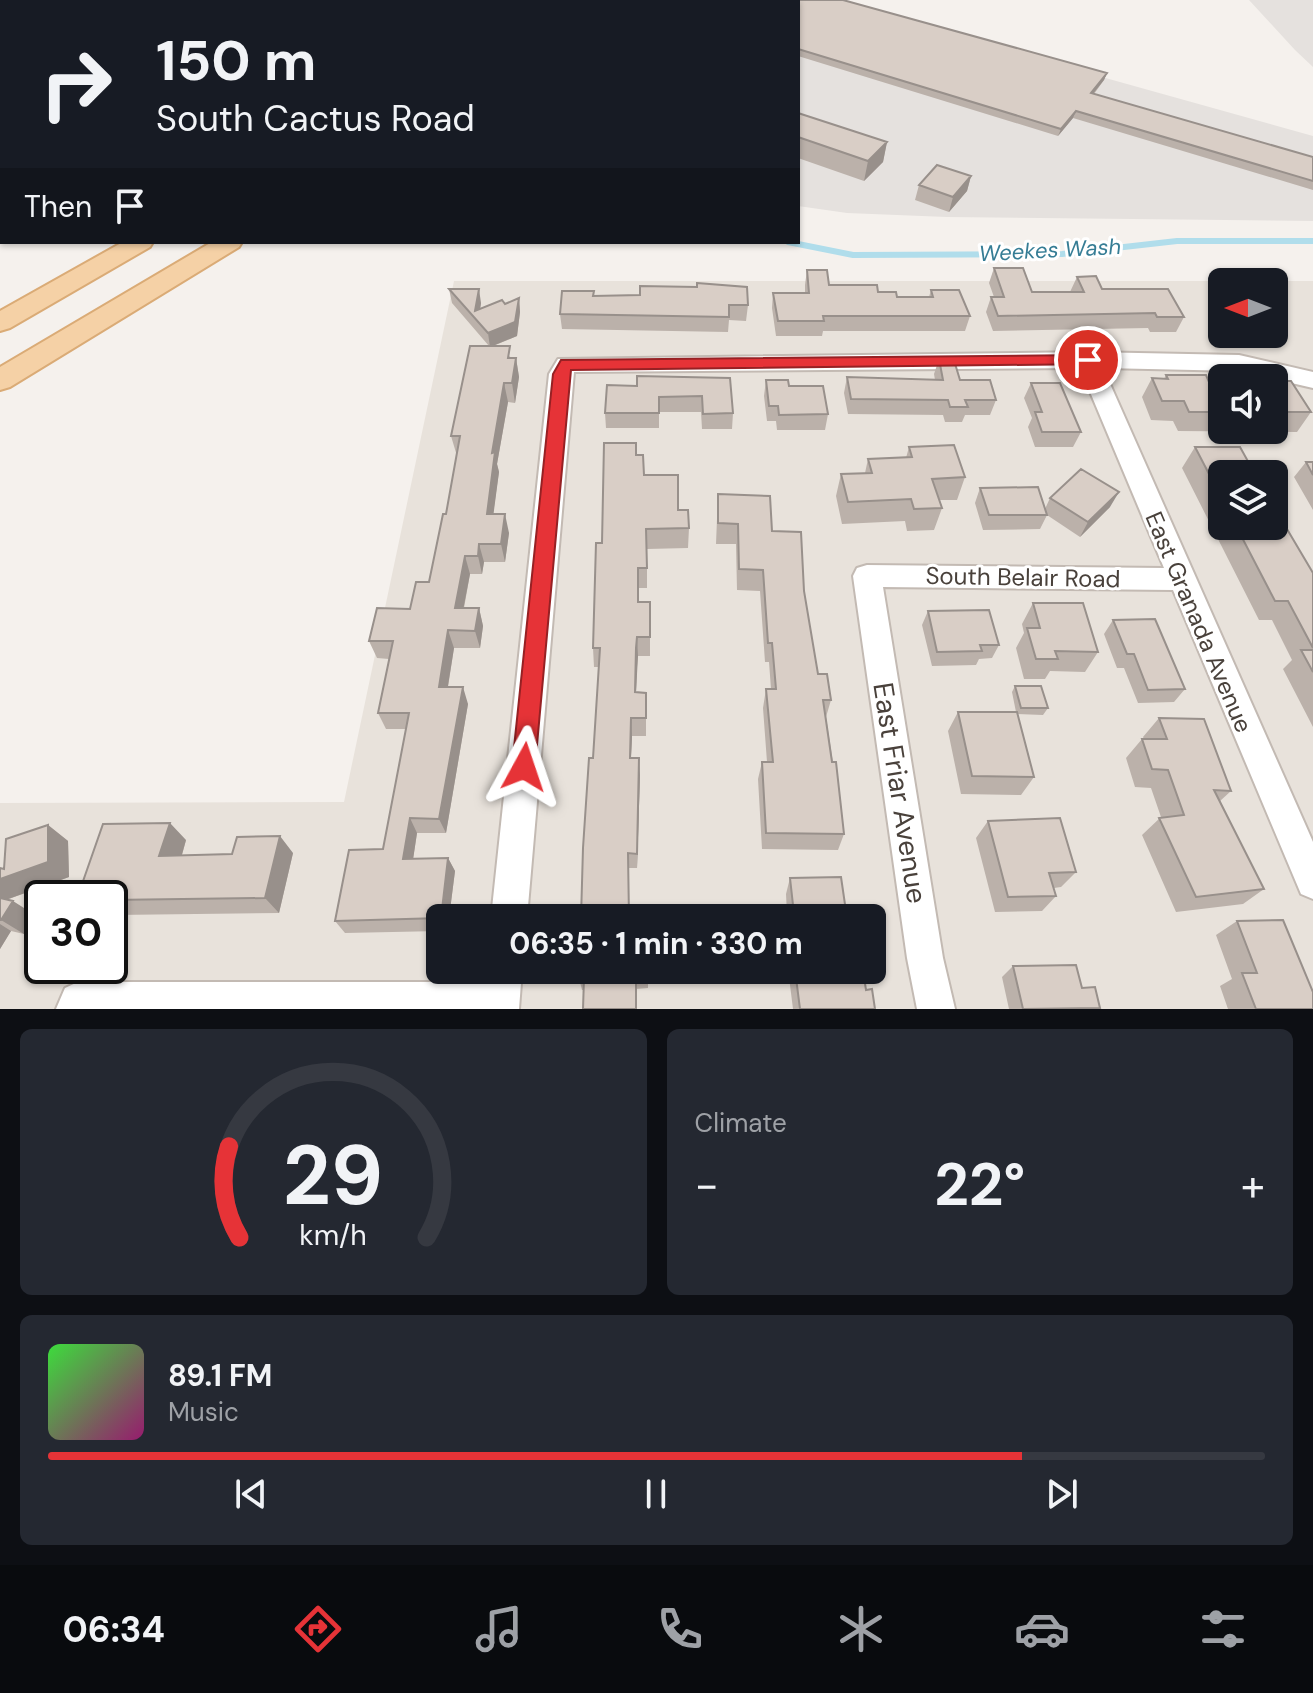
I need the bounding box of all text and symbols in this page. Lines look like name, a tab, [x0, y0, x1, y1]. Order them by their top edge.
text: 150 m	[156, 24, 317, 97]
icon: right	[24, 32, 128, 136]
text: South Cactus Road	[156, 95, 475, 142]
icon: arrive	[108, 184, 152, 228]
text: Then	[24, 187, 92, 226]
water label: Weekes Wash	[978, 232, 1122, 268]
north arrow	[1208, 268, 1288, 348]
map controls	[1208, 268, 1288, 540]
pin	[1054, 326, 1122, 394]
icon: arrive	[1066, 338, 1110, 382]
button: sound	[1208, 364, 1288, 444]
button: layers	[1208, 460, 1288, 540]
street label: East Granada Avenue	[1138, 507, 1260, 737]
street label: South Belair Road	[925, 560, 1121, 594]
street label: East Friar Avenue	[864, 680, 936, 906]
position arrow	[482, 725, 566, 809]
speed limit sign: 30	[24, 880, 128, 984]
text: 06:35 · 1 min · 330 m	[509, 924, 803, 963]
text: Climate	[695, 1106, 787, 1140]
text: 29	[283, 1121, 383, 1230]
text: 22°	[934, 1145, 1025, 1224]
text: −	[695, 1156, 719, 1214]
text: +	[1241, 1156, 1265, 1214]
text: km/h	[299, 1217, 367, 1254]
text: 89.1 FM	[168, 1356, 272, 1395]
text: Music	[168, 1395, 239, 1429]
icon: previous	[229, 1472, 273, 1516]
icon: pause	[634, 1472, 678, 1516]
icon: next	[1040, 1472, 1084, 1516]
icon: directions	[290, 1601, 346, 1657]
icon: music	[471, 1601, 527, 1657]
icon: phone	[652, 1601, 708, 1657]
icon: climate	[833, 1601, 889, 1657]
icon: car	[1014, 1601, 1070, 1657]
icon: filters	[1195, 1601, 1251, 1657]
text: 06:34	[62, 1606, 165, 1653]

